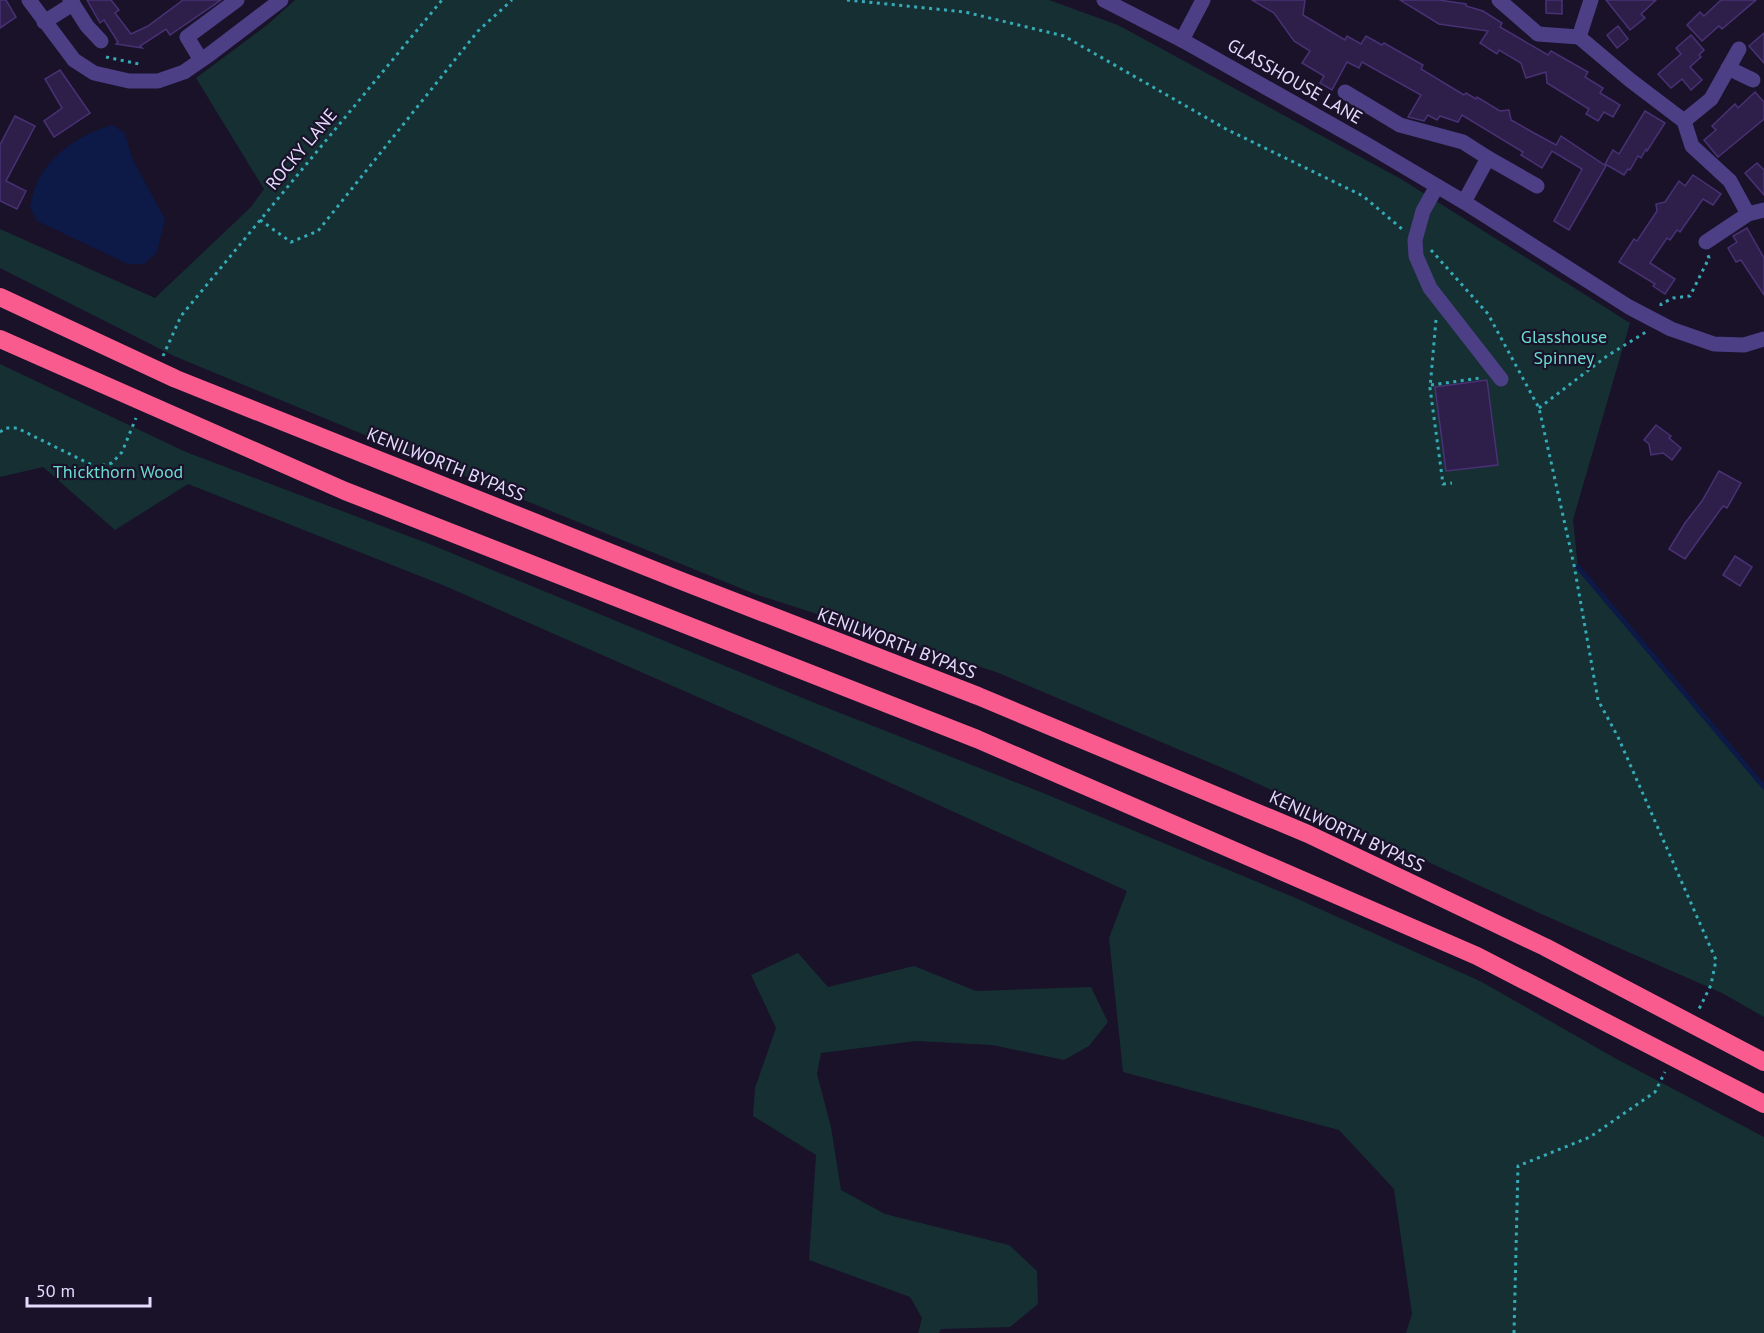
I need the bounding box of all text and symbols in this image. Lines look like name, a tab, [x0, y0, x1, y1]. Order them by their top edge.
street label: GLASSHOUSE LANE	[1223, 33, 1367, 129]
street label: ROCKY LANE	[260, 104, 342, 194]
park label: Glasshouse Spinney	[1521, 325, 1607, 369]
street label: KENILWORTH BYPASS	[364, 422, 528, 506]
park label: Thickthorn Wood	[53, 460, 183, 483]
street label: KENILWORTH BYPASS	[814, 602, 980, 684]
street label: KENILWORTH BYPASS	[1266, 785, 1428, 877]
scale bar	[27, 1270, 150, 1308]
text: 50 m	[36, 1279, 75, 1302]

